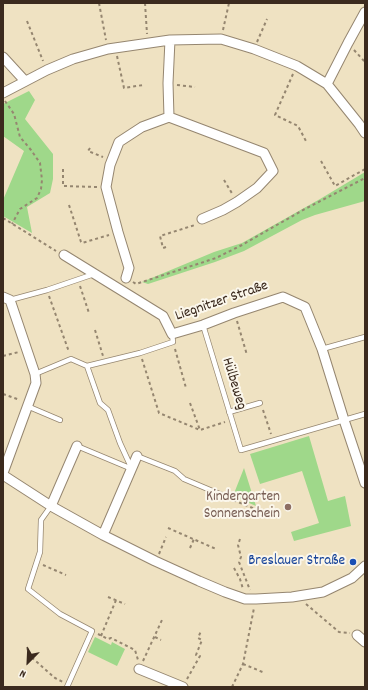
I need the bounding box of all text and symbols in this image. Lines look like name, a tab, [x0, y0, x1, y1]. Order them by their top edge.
street label: Liegnitzer Straße	[173, 278, 271, 326]
street label: Hülbeweg	[217, 356, 249, 412]
place label: Kindergarten Sonnenschein	[204, 489, 280, 524]
marker: Kindergarten Sonnenschein	[283, 502, 293, 512]
place label: Breslauer Straße	[248, 553, 345, 571]
marker: Breslauer Straße	[348, 557, 358, 567]
north arrow	[8, 642, 48, 682]
text: N	[17, 665, 29, 681]

